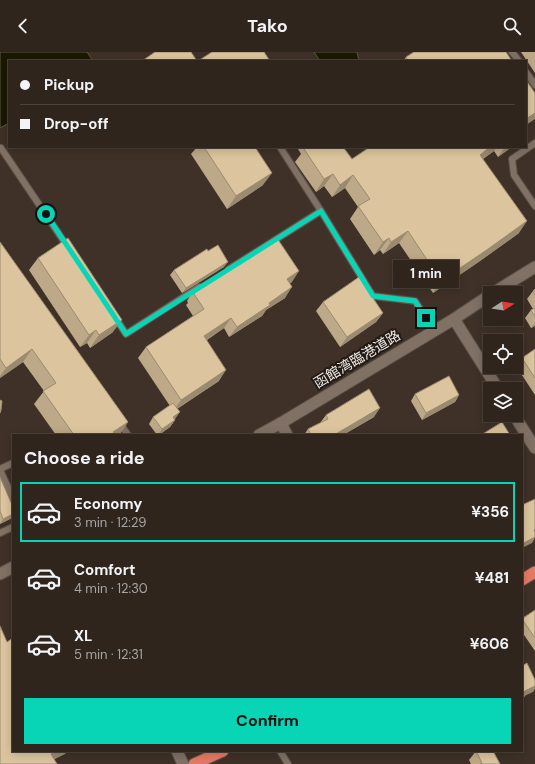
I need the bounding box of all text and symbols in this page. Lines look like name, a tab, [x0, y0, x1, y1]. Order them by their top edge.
text: Tako	[247, 14, 288, 38]
icon: back	[12, 15, 34, 37]
icon: search	[501, 15, 523, 37]
text: Pickup	[44, 75, 94, 95]
text: Drop-off	[44, 114, 109, 134]
route start	[37, 205, 55, 223]
callout: 1 min	[393, 260, 459, 288]
text: 1 min	[410, 265, 442, 282]
north arrow	[483, 286, 523, 326]
map controls	[483, 286, 523, 422]
route end	[417, 309, 435, 327]
street label: 函館湾臨港道路	[310, 326, 404, 392]
button: locate	[483, 334, 523, 374]
button: layers	[483, 382, 523, 422]
text: Choose a ride	[24, 446, 145, 470]
icon: car	[26, 494, 62, 530]
text: Economy	[74, 494, 142, 514]
text: ¥356	[471, 502, 509, 522]
text: 3 min · 12:29	[74, 514, 147, 531]
icon: car	[26, 560, 62, 596]
text: Comfort	[74, 560, 135, 580]
text: ¥481	[475, 568, 509, 588]
text: 4 min · 12:30	[74, 580, 148, 597]
icon: car	[26, 626, 62, 662]
text: XL	[74, 626, 92, 646]
text: ¥606	[470, 634, 509, 654]
text: 5 min · 12:31	[74, 646, 143, 663]
button: Confirm	[24, 698, 511, 744]

